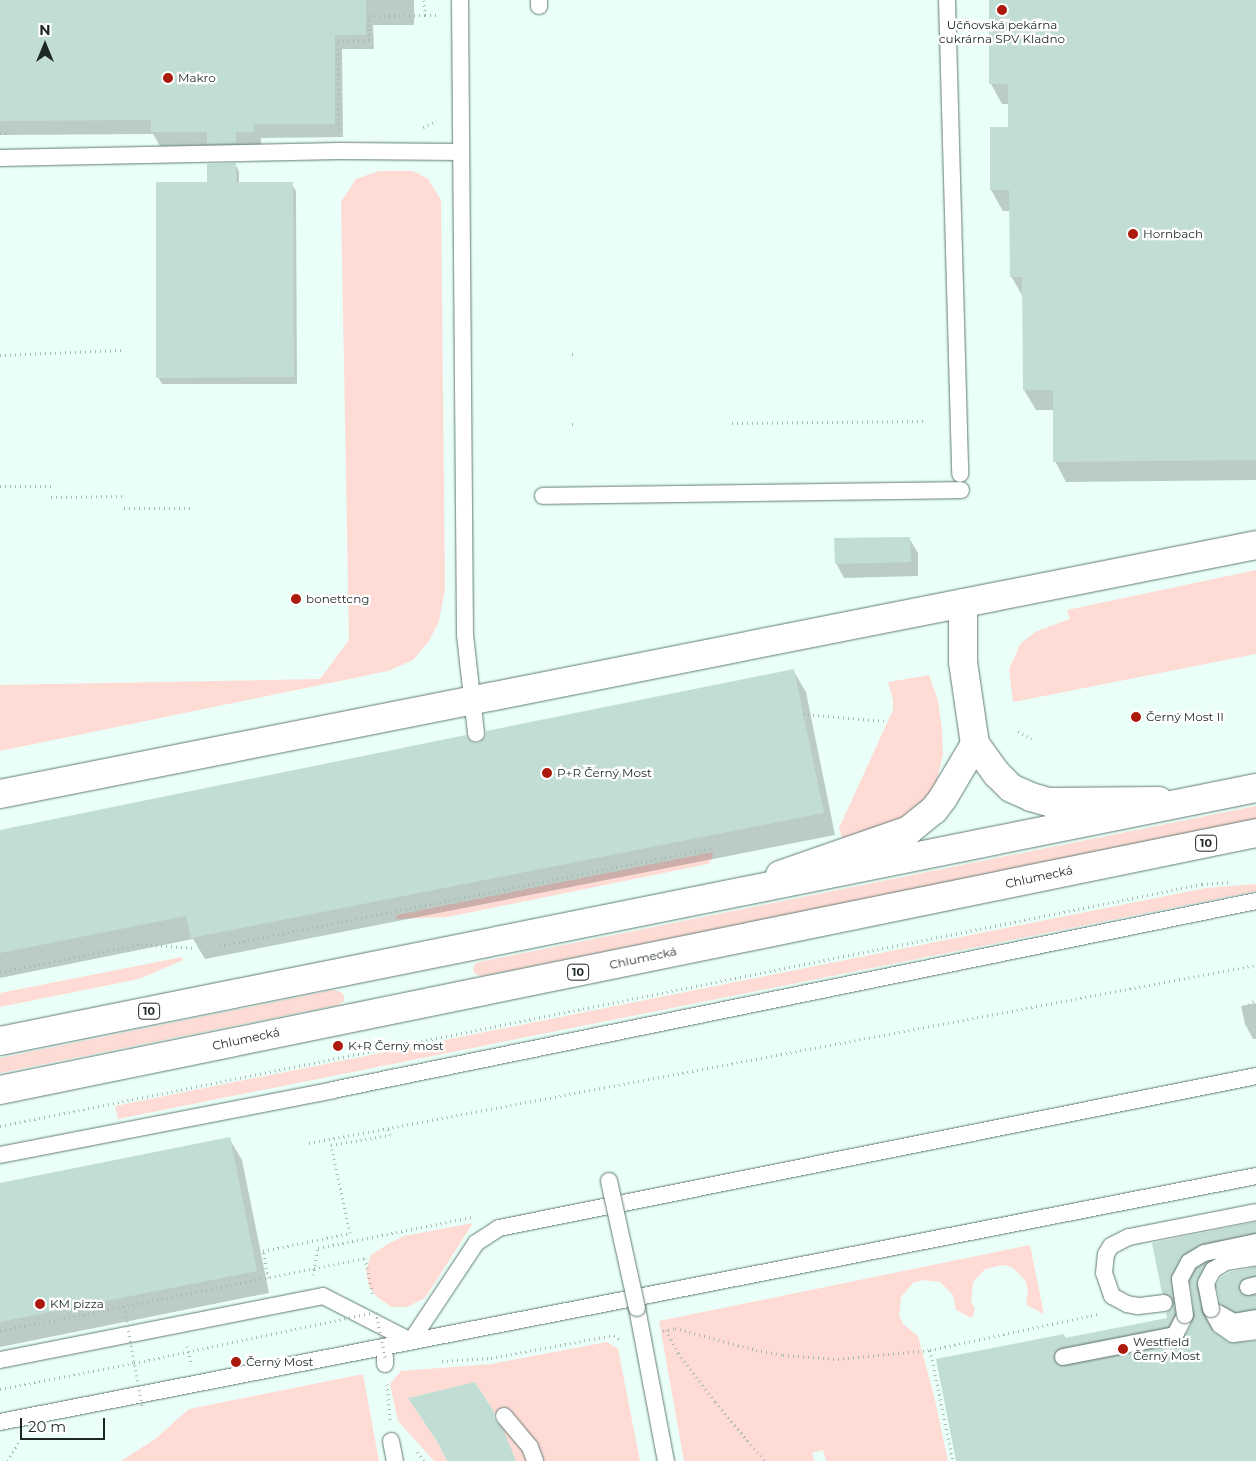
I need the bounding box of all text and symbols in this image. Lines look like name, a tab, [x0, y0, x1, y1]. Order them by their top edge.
marker: Učňovská pekárna cukrárna SPV Kladno	[996, 4, 1008, 16]
place label: Učňovská pekárna cukrárna SPV Kladno	[939, 18, 1065, 46]
north arrow	[20, 20, 70, 70]
text: N	[39, 21, 51, 39]
place label: Makro	[178, 71, 216, 85]
marker: Makro	[162, 72, 174, 84]
place label: Hornbach	[1143, 227, 1203, 241]
marker: Hornbach	[1127, 228, 1139, 240]
place label: bonettcng	[306, 592, 369, 606]
marker: bonettcng	[290, 593, 302, 605]
place label: Černý Most II	[1146, 710, 1224, 724]
marker: Černý Most II	[1130, 711, 1142, 723]
place label: P+R Černý Most	[557, 766, 652, 780]
marker: P+R Černý Most	[541, 767, 553, 779]
road number: 10	[1195, 834, 1217, 851]
street label: Chlumecká	[1004, 863, 1074, 891]
street label: Chlumecká	[608, 944, 678, 972]
road number: 10	[567, 964, 589, 980]
road number: 10	[138, 1002, 160, 1019]
street label: Chlumecká	[211, 1025, 281, 1053]
place label: K+R Černý most	[348, 1039, 444, 1053]
marker: K+R Černý most	[332, 1040, 344, 1052]
place label: KM pizza	[50, 1297, 104, 1311]
marker: KM pizza	[34, 1298, 46, 1310]
place label: Westfield Černý Most	[1133, 1335, 1200, 1363]
marker: Westfield Černý Most	[1117, 1343, 1129, 1355]
place label: Černý Most	[246, 1355, 313, 1369]
marker: Černý Most	[230, 1356, 242, 1368]
scale bar	[22, 1408, 108, 1440]
text: 20 m	[28, 1417, 66, 1436]

